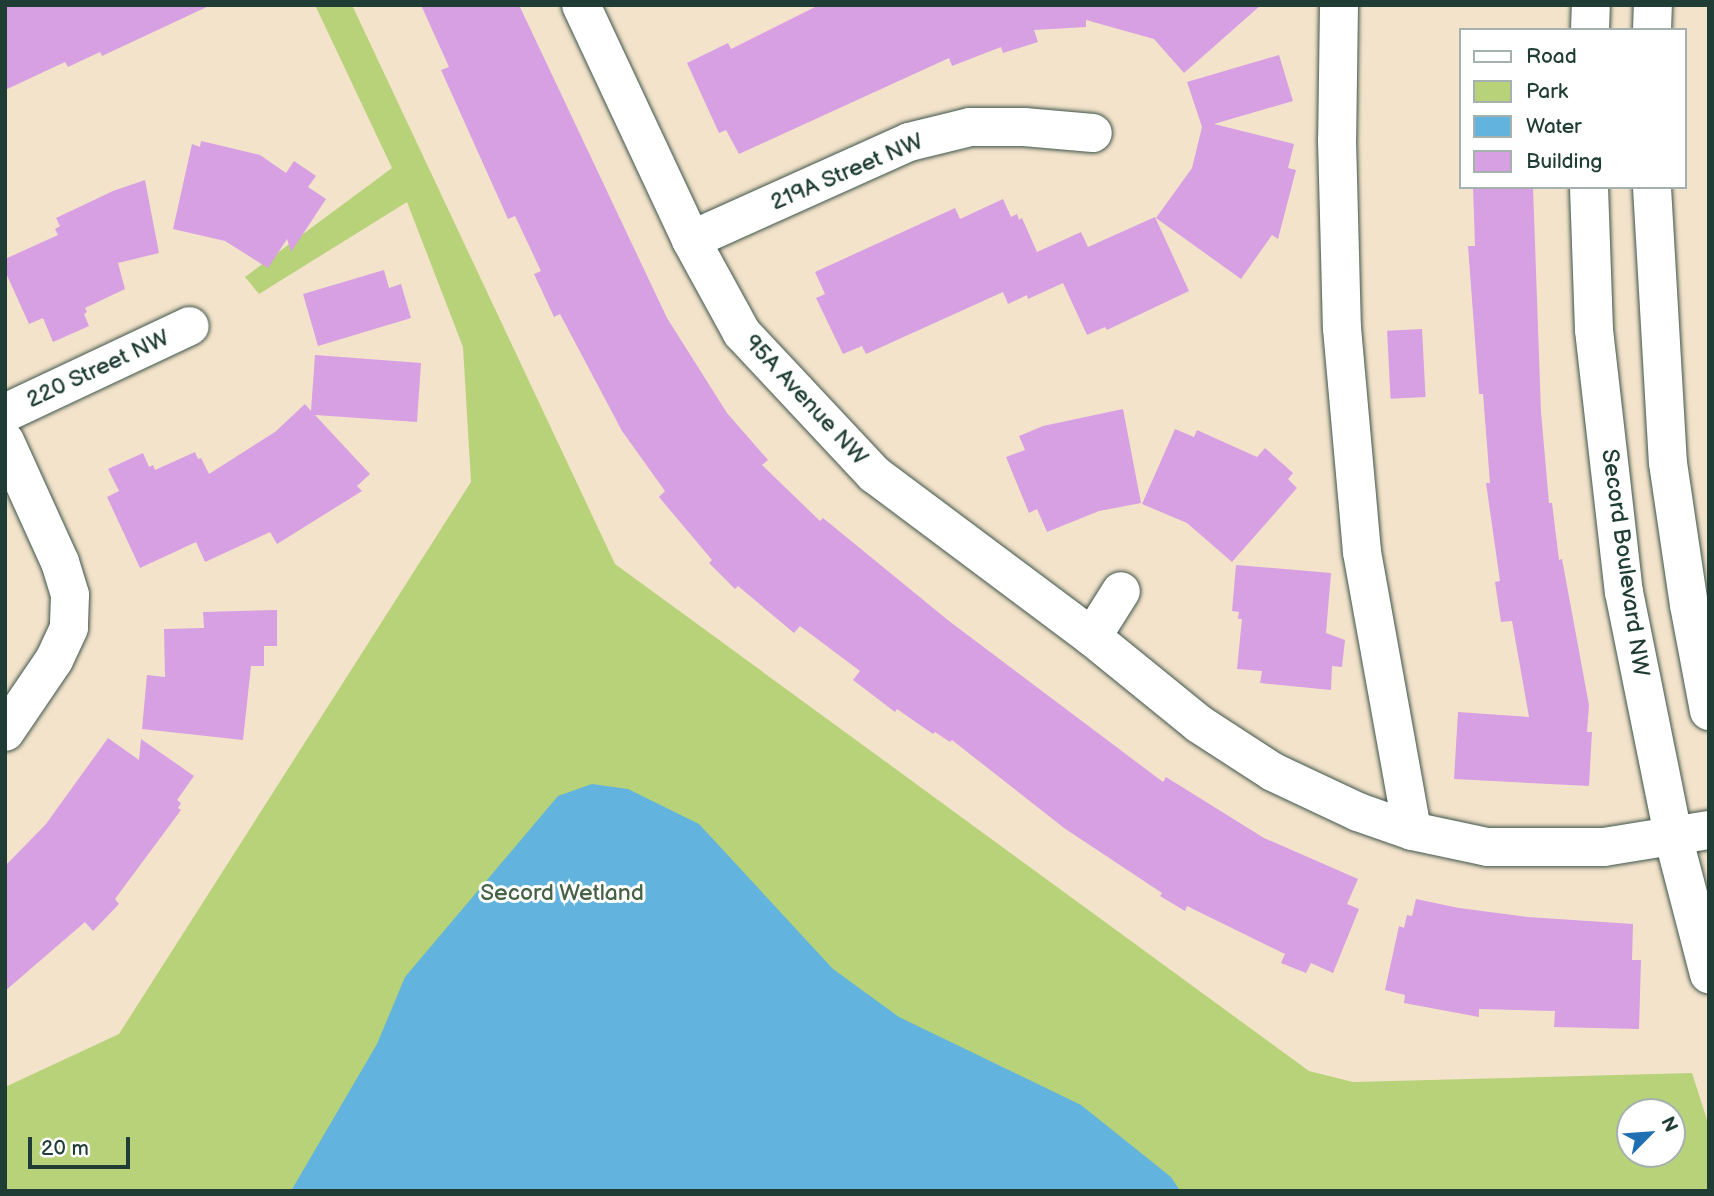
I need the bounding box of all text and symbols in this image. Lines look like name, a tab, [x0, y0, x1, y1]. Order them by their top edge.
legend	[1458, 28, 1686, 189]
text: Road	[1526, 44, 1577, 69]
text: Park	[1526, 79, 1568, 104]
text: Water	[1526, 114, 1582, 139]
street label: 219A Street NW	[766, 127, 928, 217]
text: Building	[1526, 149, 1602, 174]
street label: 220 Street NW	[22, 324, 174, 414]
street label: 95A Avenue NW	[738, 329, 874, 471]
street label: Secord Boulevard NW	[1595, 447, 1655, 679]
park label: Secord Wetland	[480, 879, 644, 907]
north arrow	[1616, 1098, 1686, 1168]
text: N	[1655, 1113, 1682, 1136]
scale bar	[32, 1122, 133, 1166]
text: 20 m	[41, 1136, 89, 1161]

